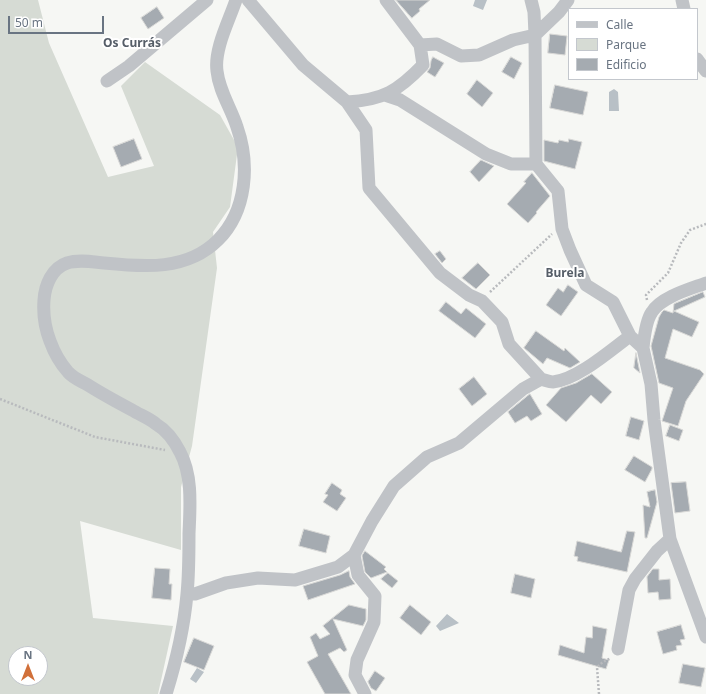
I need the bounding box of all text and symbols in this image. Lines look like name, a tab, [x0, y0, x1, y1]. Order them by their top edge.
scale bar	[10, 8, 106, 34]
legend	[568, 8, 698, 80]
text: 50 m	[15, 14, 43, 31]
text: Calle	[606, 16, 633, 33]
text: Parque	[606, 36, 646, 53]
district label: Os Currás	[103, 37, 161, 51]
text: Edificio	[606, 56, 647, 73]
district label: Burela	[546, 267, 584, 281]
north arrow	[8, 646, 48, 686]
text: N	[24, 647, 32, 662]

